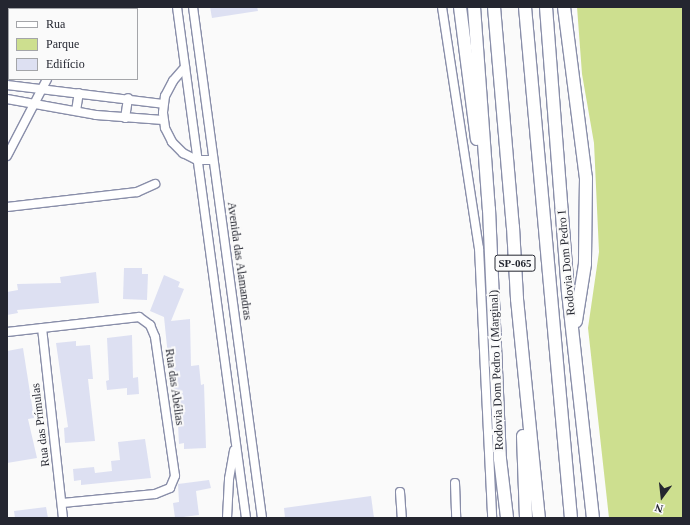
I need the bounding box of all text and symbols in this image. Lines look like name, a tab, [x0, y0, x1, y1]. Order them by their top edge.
legend	[8, 8, 138, 80]
text: Rua	[46, 17, 65, 31]
text: Parque	[46, 37, 79, 51]
text: Edifício	[46, 57, 85, 71]
street label: Avenida das Alamandras	[224, 201, 254, 321]
street label: Rodovia Dom Pedro I	[555, 210, 579, 316]
road number: SP-065	[494, 254, 536, 272]
street label: Rodovia Dom Pedro I (Marginal)	[487, 290, 507, 450]
street label: Rua das Abélias	[161, 347, 187, 427]
street label: Rua das Prímulas	[29, 382, 53, 468]
north arrow	[642, 477, 682, 517]
text: N	[654, 502, 664, 515]

